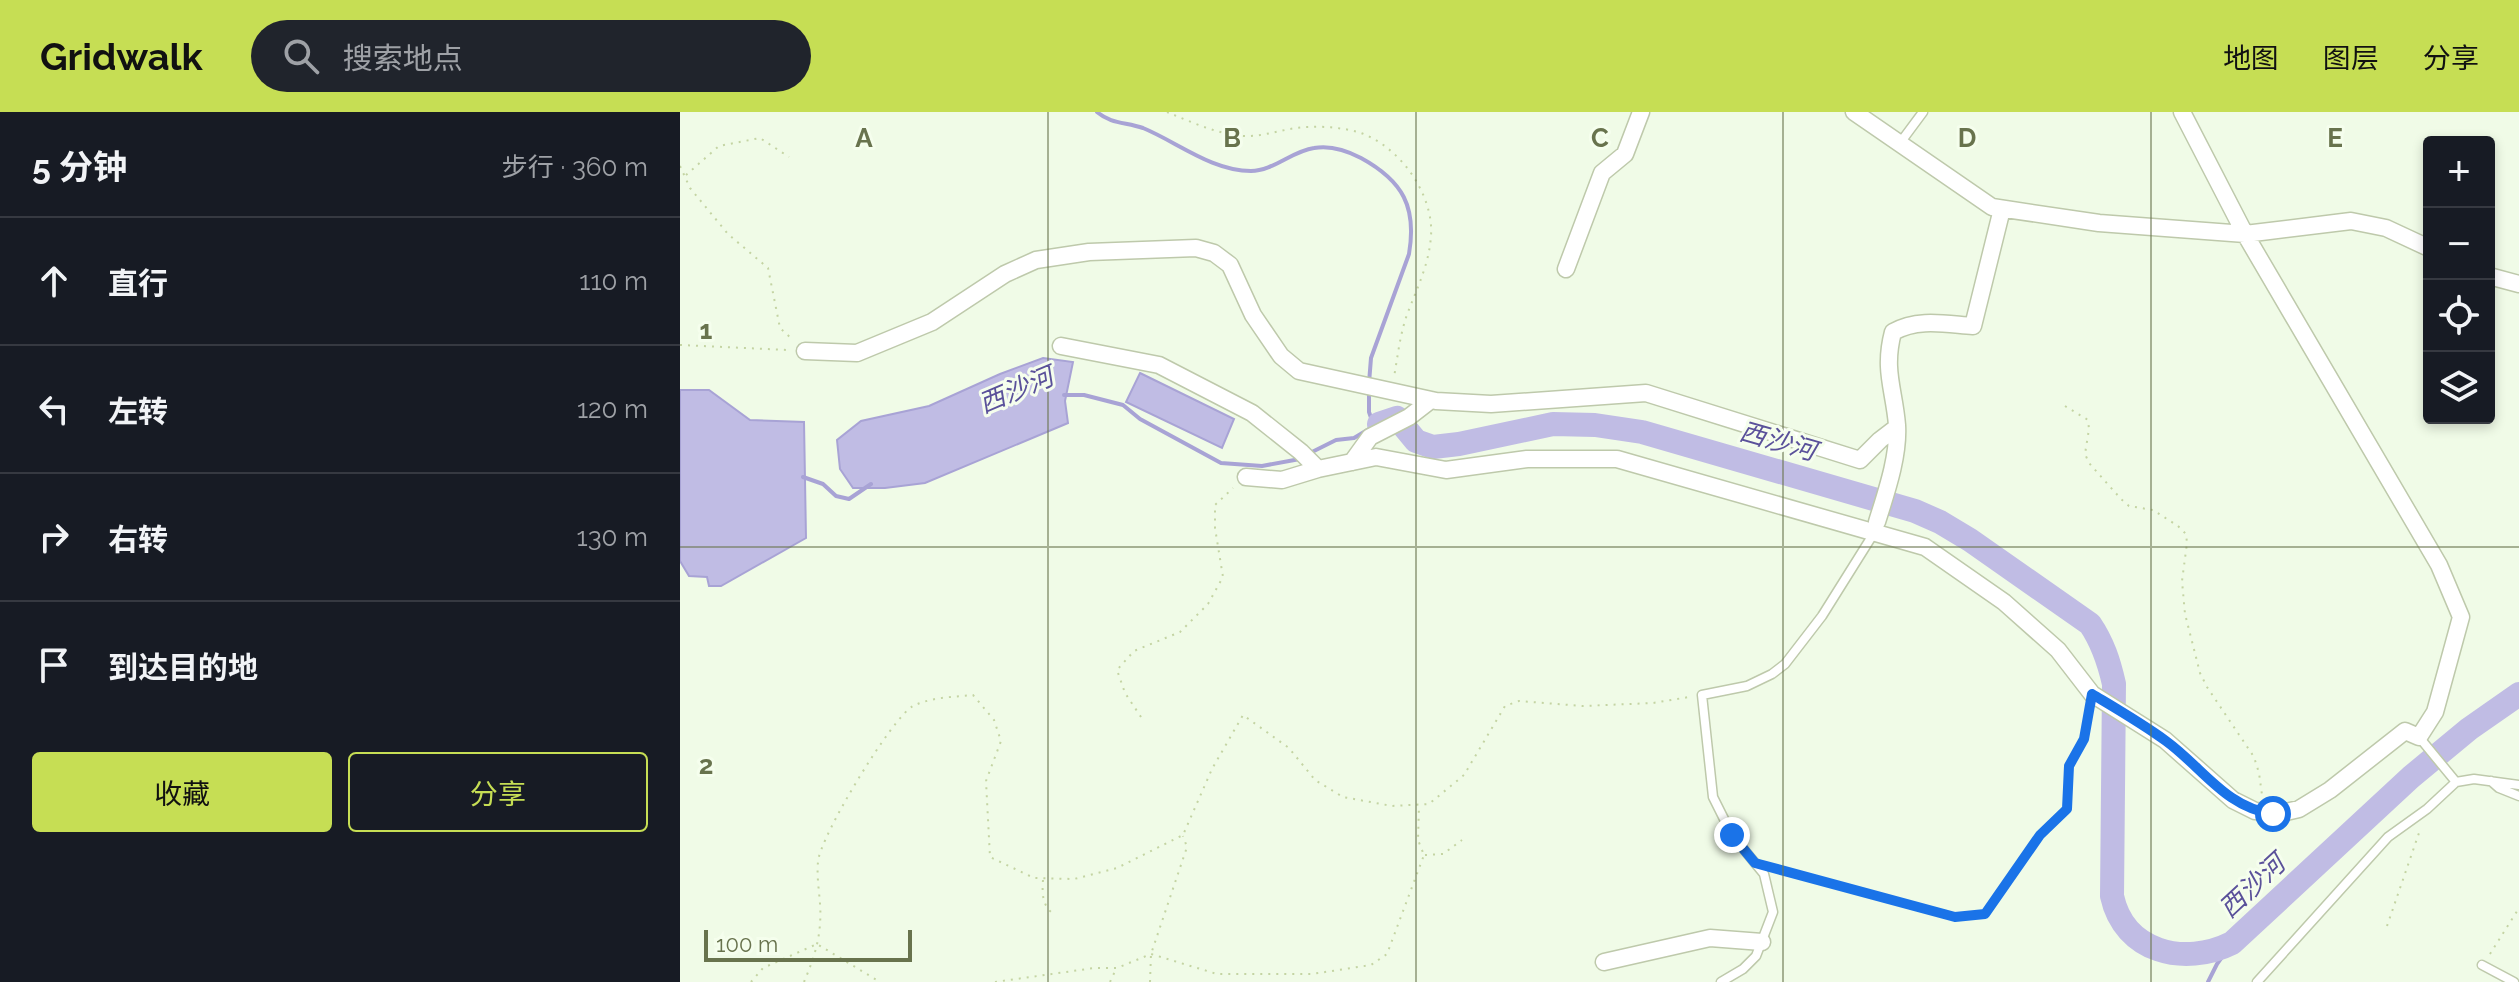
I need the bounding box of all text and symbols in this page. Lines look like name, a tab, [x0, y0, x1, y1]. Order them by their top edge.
search box	[251, 20, 811, 92]
text: Gridwalk	[40, 34, 203, 79]
icon: search	[279, 34, 323, 78]
text: 搜索地点	[343, 41, 463, 76]
text: 地图	[2223, 42, 2279, 75]
text: 图层	[2323, 42, 2379, 75]
text: 分享	[2423, 42, 2479, 75]
text: A	[855, 123, 873, 153]
text: B	[1223, 123, 1241, 153]
text: C	[1591, 123, 1609, 153]
text: D	[1958, 123, 1976, 153]
text: E	[2327, 123, 2343, 153]
map controls	[2423, 136, 2495, 424]
button: +	[2423, 136, 2495, 208]
text: 5 分钟	[32, 147, 127, 187]
text: 步行 · 360 m	[502, 152, 648, 182]
button: −	[2423, 208, 2495, 280]
icon: ahead	[32, 259, 76, 303]
text: 直行	[108, 266, 168, 301]
text: 110 m	[579, 266, 648, 296]
button: locate	[2423, 280, 2495, 352]
text: 1	[700, 315, 713, 345]
button: layers	[2423, 352, 2495, 424]
water label: 西沙河	[974, 359, 1062, 419]
icon: left	[32, 387, 76, 431]
text: 左转	[108, 394, 168, 429]
text: 120 m	[577, 394, 648, 424]
water label: 西沙河	[1736, 416, 1824, 468]
icon: right	[32, 515, 76, 559]
text: 右转	[108, 522, 168, 557]
text: 130 m	[577, 522, 648, 552]
icon: arrive	[32, 643, 76, 687]
text: 到达目的地	[108, 650, 258, 685]
text: 2	[699, 750, 713, 780]
button: 收藏	[32, 752, 332, 832]
button: 分享	[348, 752, 648, 832]
route start	[2255, 796, 2291, 832]
route end	[1714, 817, 1750, 853]
water label: 西沙河	[2213, 845, 2294, 924]
scale bar	[704, 926, 912, 962]
text: 100 m	[716, 931, 778, 957]

